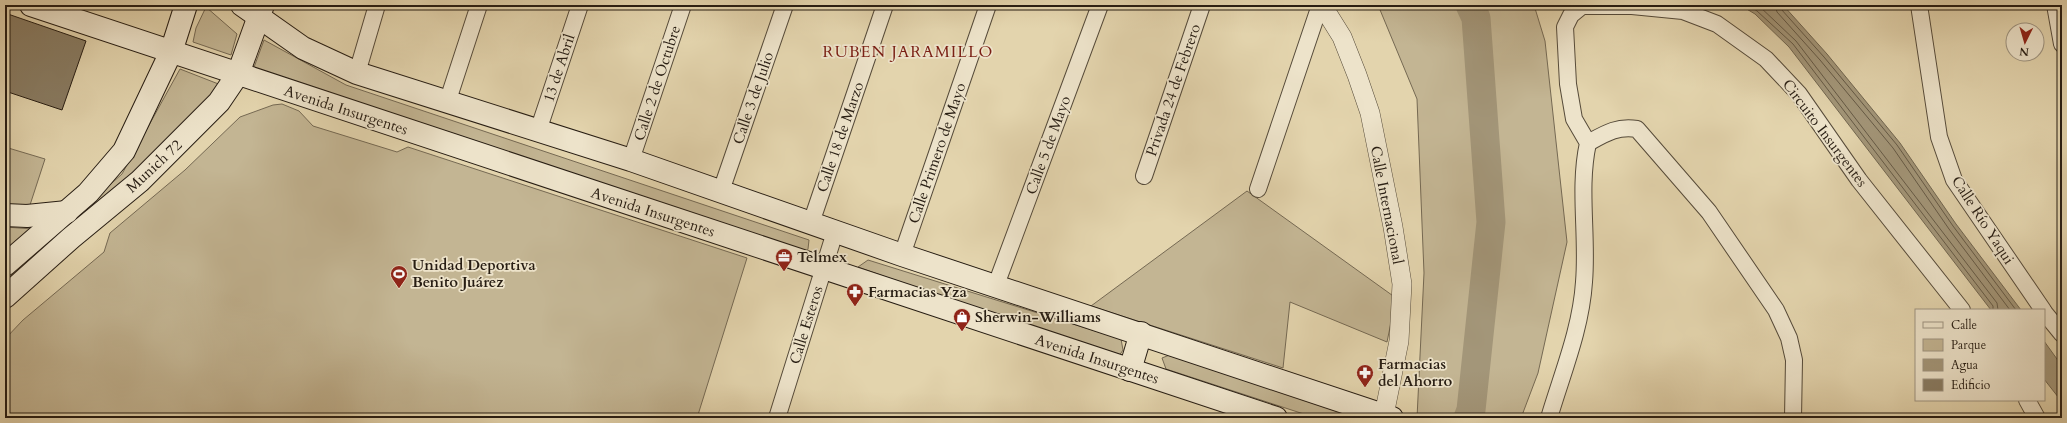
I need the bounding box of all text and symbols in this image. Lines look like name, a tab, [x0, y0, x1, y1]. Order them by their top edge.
street label: Privada 24 de Febrero	[1141, 21, 1205, 159]
north arrow	[2005, 22, 2045, 62]
street label: Calle 2 de Octubre	[629, 23, 685, 143]
street label: 13 de Abril	[539, 31, 579, 105]
district label: RUBEN JARAMILLO	[823, 41, 993, 63]
text: N	[2018, 44, 2030, 59]
street label: Calle 3 de Julio	[728, 49, 778, 147]
street label: Circuito Insurgentes	[1778, 75, 1872, 191]
street label: Calle 18 de Marzo	[812, 79, 868, 195]
street label: Calle Primero de Mayo	[904, 80, 970, 226]
street label: Avenida Insurgentes	[282, 81, 410, 139]
street label: Calle 5 de Mayo	[1021, 93, 1075, 197]
street label: Munich 72	[122, 135, 186, 197]
street label: Calle Internacional	[1366, 144, 1408, 266]
street label: Calle Río Yaqui	[1947, 172, 2019, 268]
street label: Avenida Insurgentes	[589, 183, 717, 241]
office icon: Telmex	[774, 247, 794, 272]
place label: Telmex	[797, 247, 847, 267]
place label: Unidad Deportiva Benito Juárez	[412, 255, 536, 292]
sports icon: Unidad Deportiva Benito Juárez	[389, 264, 409, 289]
pharmacy icon: Farmacias Yza	[845, 282, 865, 307]
place label: Farmacias Yza	[868, 282, 967, 302]
street label: Calle Esteros	[785, 283, 827, 367]
shop icon: Sherwin-Williams	[952, 307, 972, 332]
place label: Sherwin-Williams	[975, 307, 1101, 327]
legend	[1915, 309, 2045, 401]
text: Calle	[1951, 317, 1977, 333]
street label: Avenida Insurgentes	[1033, 330, 1161, 388]
text: Parque	[1951, 337, 1986, 353]
place label: Farmacias del Ahorro	[1378, 354, 1453, 391]
text: Agua	[1951, 357, 1979, 373]
pharmacy icon: Farmacias del Ahorro	[1355, 363, 1375, 388]
text: Edificio	[1951, 377, 1991, 393]

